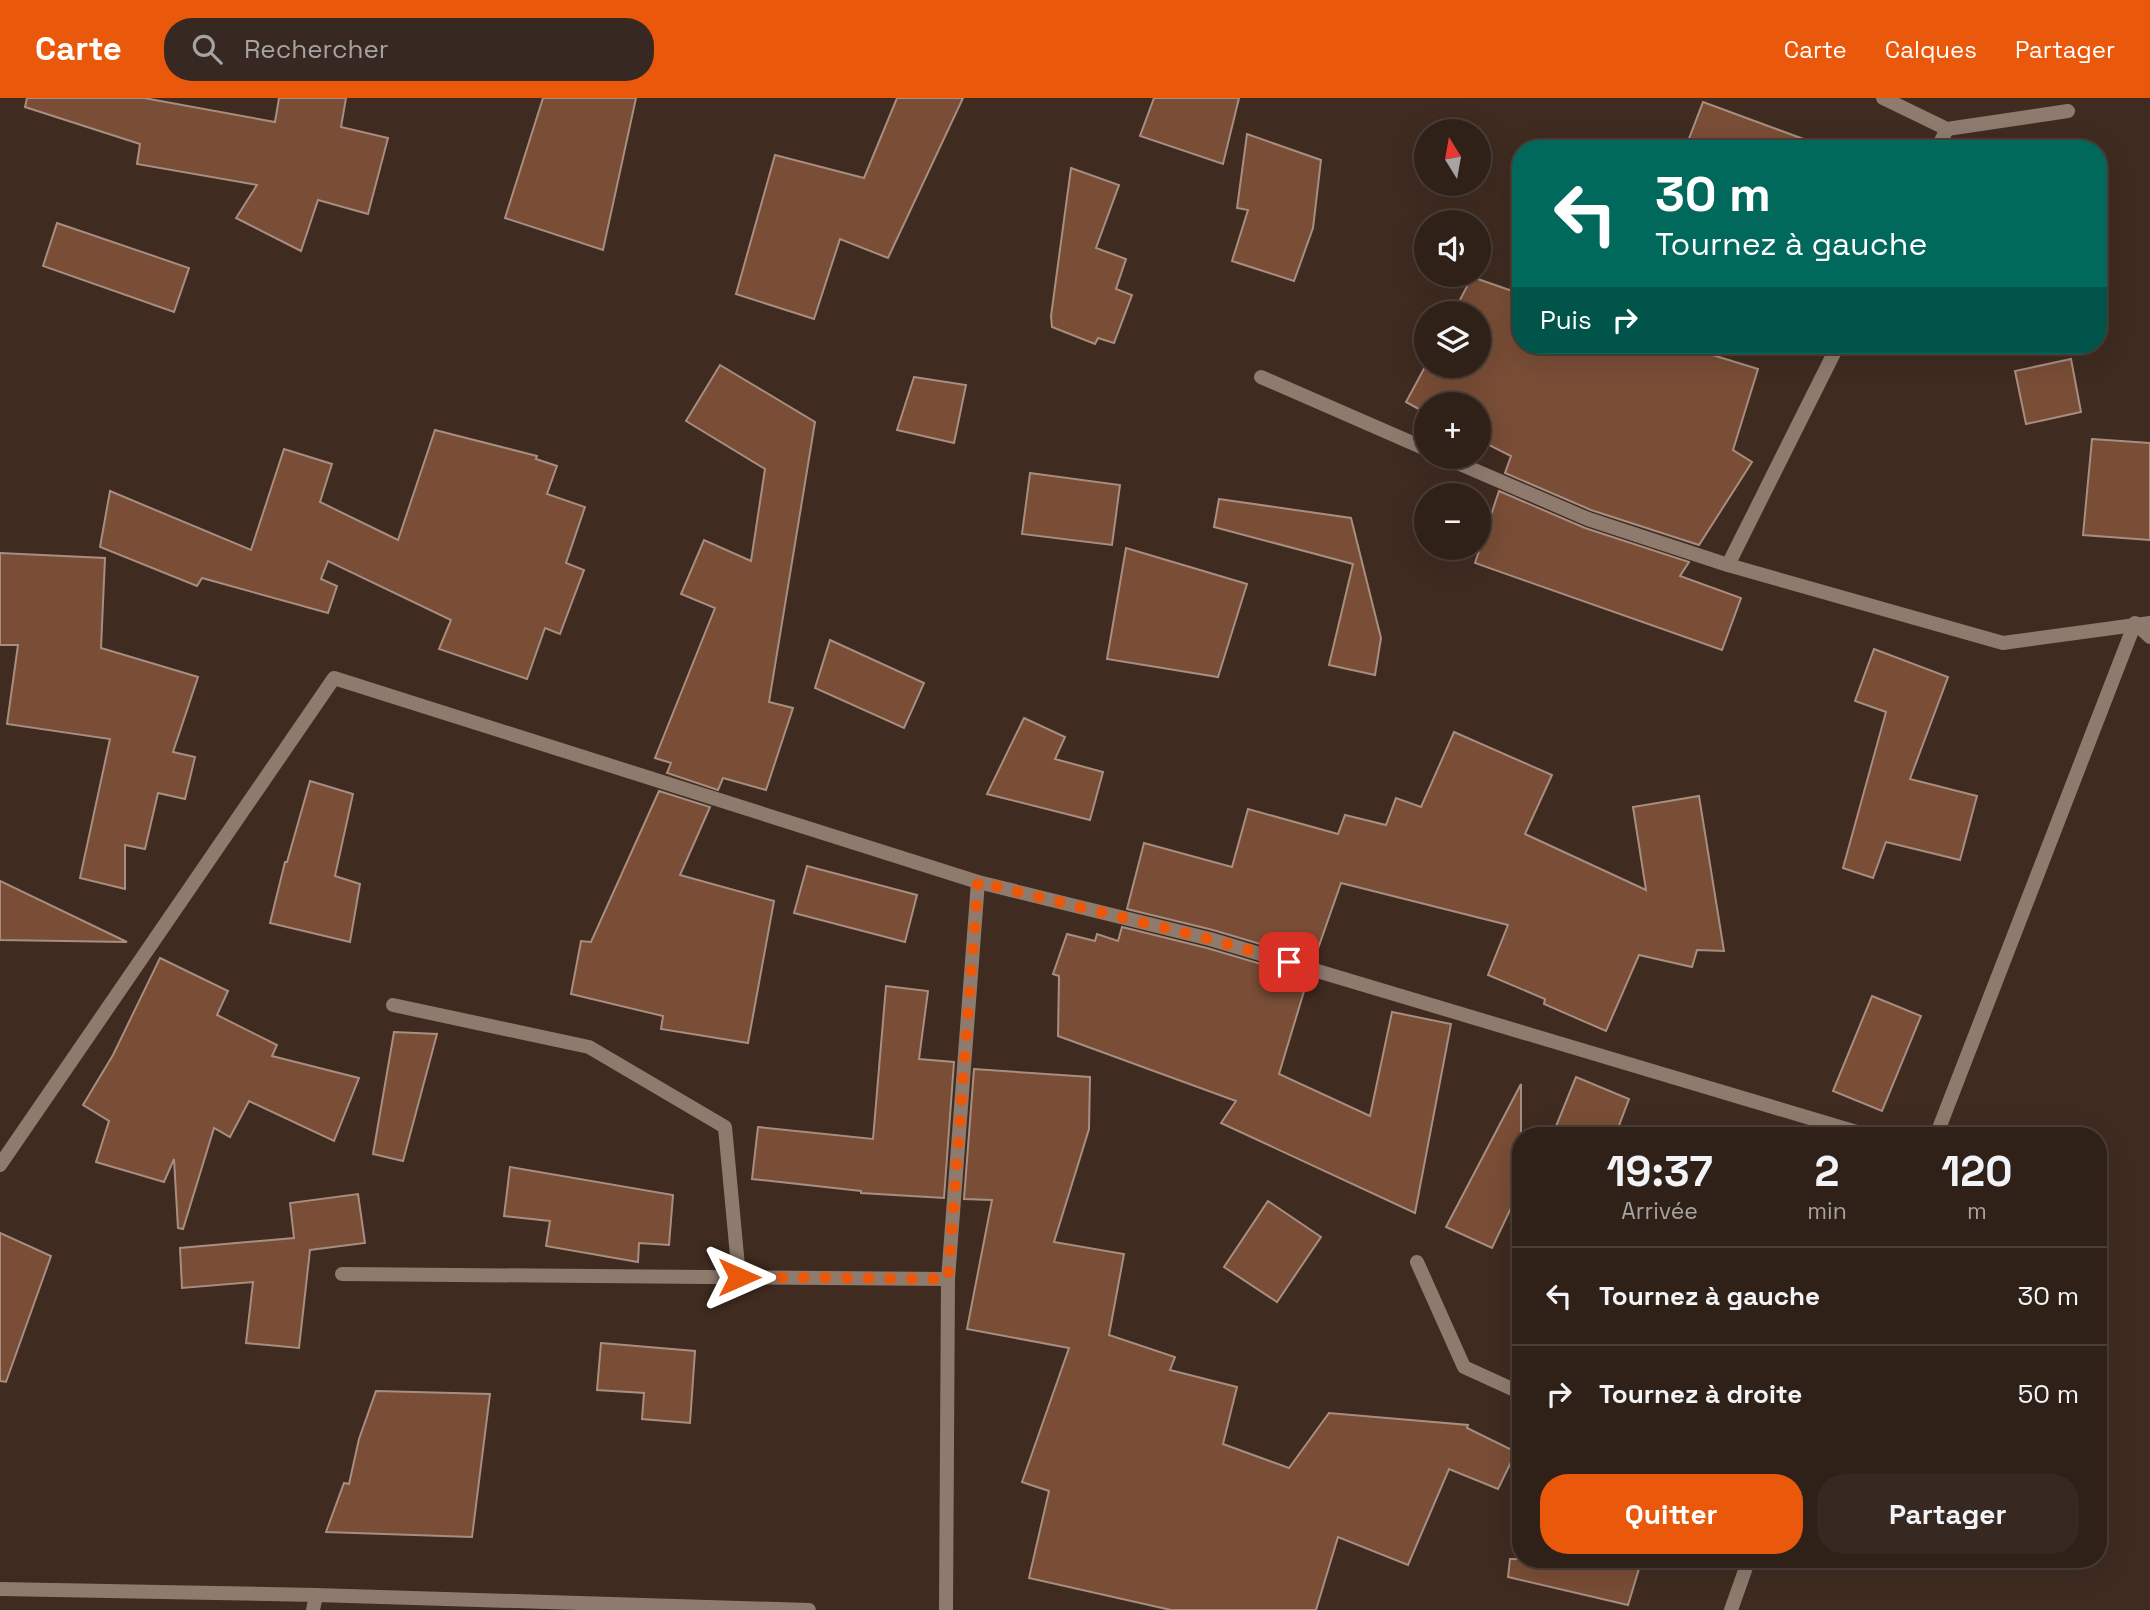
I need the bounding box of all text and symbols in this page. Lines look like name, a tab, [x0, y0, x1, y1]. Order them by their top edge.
search box	[164, 18, 654, 81]
text: Carte	[35, 28, 122, 70]
icon: search	[188, 30, 226, 68]
text: Rechercher	[244, 32, 389, 66]
text: Carte	[1784, 34, 1847, 65]
text: Calques	[1885, 34, 1977, 65]
text: Partager	[2015, 34, 2115, 65]
north arrow	[1414, 119, 1491, 196]
map controls	[1414, 119, 1491, 560]
text: 30 m	[1655, 163, 1771, 225]
icon: left	[1540, 168, 1631, 259]
button: sound	[1414, 210, 1491, 287]
text: Tournez à gauche	[1655, 224, 1927, 264]
button: layers	[1414, 301, 1491, 378]
icon: right	[1606, 301, 1644, 339]
text: Puis	[1540, 303, 1592, 337]
button: +	[1414, 392, 1491, 469]
button: −	[1414, 483, 1491, 560]
pin	[1259, 932, 1319, 992]
icon: arrive	[1270, 943, 1308, 981]
text: 19:37	[1607, 1145, 1713, 1198]
text: 2	[1815, 1145, 1840, 1198]
text: 120	[1941, 1145, 2012, 1198]
text: Arrivée	[1621, 1196, 1698, 1226]
text: min	[1807, 1196, 1847, 1226]
text: m	[1967, 1196, 1987, 1226]
position arrow	[702, 1240, 776, 1314]
icon: left	[1540, 1277, 1578, 1315]
text: Tournez à gauche	[1599, 1279, 1820, 1313]
text: 30 m	[2018, 1279, 2079, 1313]
icon: right	[1540, 1375, 1578, 1413]
text: Tournez à droite	[1599, 1377, 1802, 1411]
text: 50 m	[2018, 1377, 2079, 1411]
button: Quitter	[1540, 1474, 1803, 1554]
button: Partager	[1817, 1474, 2079, 1554]

